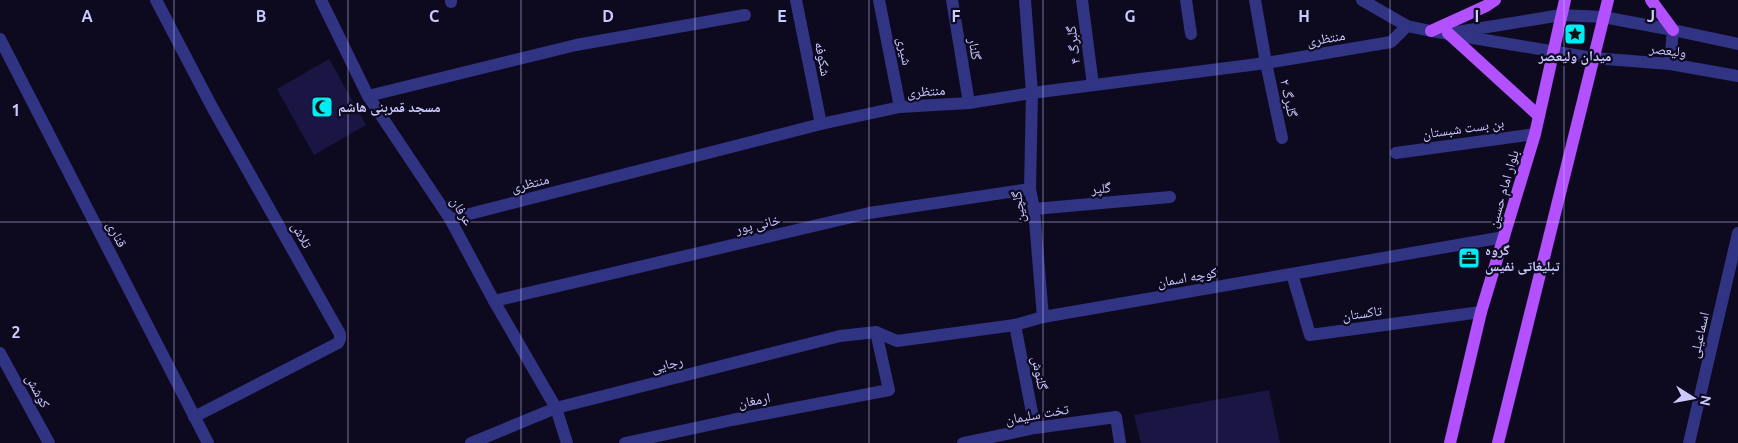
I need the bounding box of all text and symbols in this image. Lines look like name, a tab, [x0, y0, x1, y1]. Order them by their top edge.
text: A	[81, 7, 93, 25]
text: B	[256, 7, 266, 25]
text: C	[429, 7, 439, 25]
text: D	[602, 7, 614, 25]
text: E	[777, 7, 787, 25]
text: F	[952, 7, 961, 25]
text: G	[1124, 7, 1136, 25]
text: H	[1298, 7, 1310, 25]
text: I	[1475, 7, 1479, 25]
text: J	[1647, 7, 1655, 25]
place icon: میدان ولیعصر	[1563, 22, 1587, 46]
street label: گلبرگ ۴	[1063, 25, 1084, 65]
street label: منتظری	[1306, 27, 1347, 50]
street label: شیری	[893, 35, 916, 67]
street label: گلنار	[964, 36, 985, 62]
street label: ولیعصر	[1648, 40, 1687, 61]
street label: شکوفه	[811, 41, 834, 78]
place label: میدان ولیعصر	[1538, 48, 1611, 65]
street label: گلبرگ ۲	[1276, 77, 1301, 119]
street label: منتظری	[906, 82, 946, 101]
mosque icon: مسجد قمربنی هاشم	[310, 95, 334, 119]
place label: مسجد قمربنی هاشم	[338, 99, 441, 117]
text: 1	[11, 101, 21, 119]
street label: بن بست شبستان	[1421, 114, 1505, 143]
street label: بلوار امام حسین	[1484, 148, 1524, 230]
street label: منتظری	[509, 171, 551, 196]
street label: گلپر	[1089, 179, 1112, 198]
street label: گلچین	[1008, 190, 1029, 224]
street label: عرفان	[446, 194, 477, 229]
street label: خانی پور	[733, 211, 782, 238]
street label: قناری	[103, 218, 130, 250]
street label: تلاش	[287, 219, 316, 252]
place label: گروه تبلیغاتی نفیس	[1485, 242, 1560, 275]
office icon: گروه تبلیغاتی نفیس	[1457, 246, 1481, 270]
street label: کوچه اسمان	[1156, 264, 1219, 291]
street label: تاکستان	[1341, 302, 1383, 325]
street label: اسماعیلی	[1686, 310, 1713, 360]
text: 2	[11, 323, 21, 341]
street label: رجایی	[649, 352, 685, 377]
street label: گلنوش	[1028, 355, 1051, 392]
street label: کوشش	[22, 371, 54, 411]
north arrow	[1668, 373, 1718, 423]
street label: ارمغان	[736, 389, 772, 412]
text: N	[1697, 394, 1715, 407]
street label: تخت سلیمان	[1004, 401, 1070, 428]

